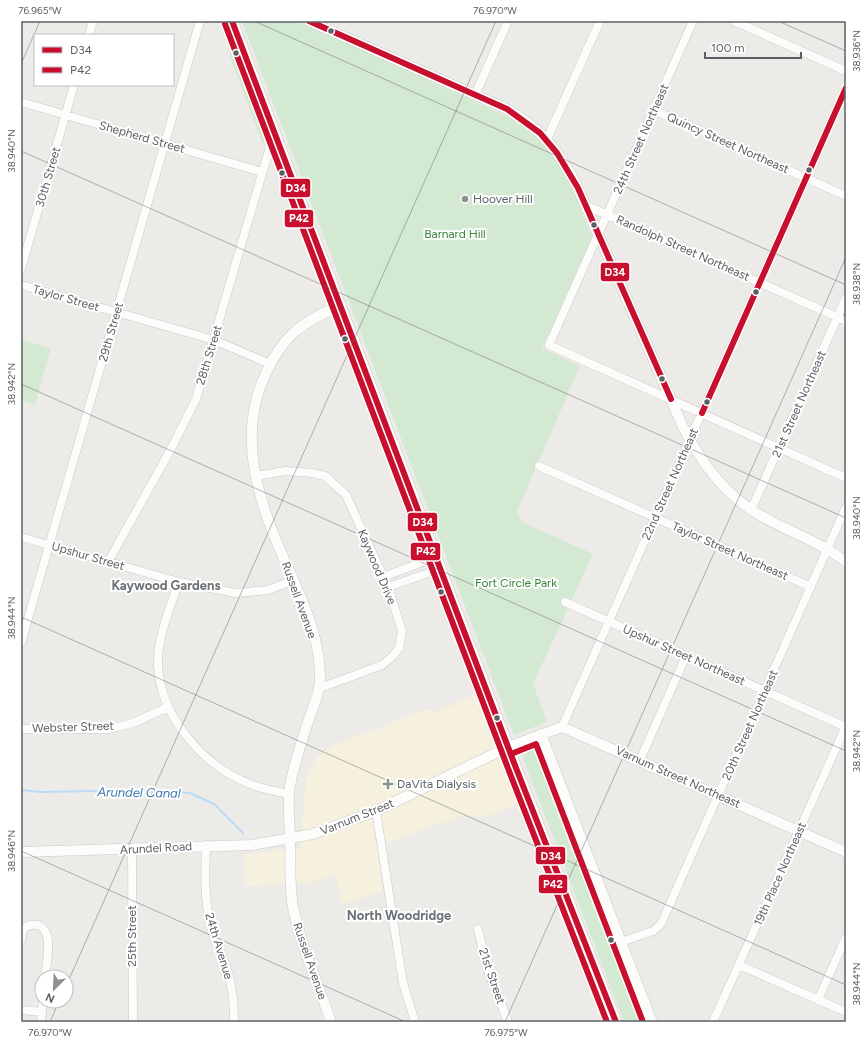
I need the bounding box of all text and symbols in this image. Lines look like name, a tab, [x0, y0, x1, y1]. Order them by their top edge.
text: 76.965°W	[18, 4, 62, 17]
text: 76.970°W	[473, 4, 517, 17]
unlabelled marker	[326, 26, 336, 36]
text: 38.936°N	[850, 30, 863, 72]
legend	[34, 34, 174, 86]
scale bar	[705, 34, 801, 60]
text: 100 m	[711, 41, 745, 55]
text: D34	[70, 43, 93, 57]
unlabelled marker	[231, 48, 241, 58]
text: P42	[70, 63, 91, 77]
street label: 24th Street Northeast	[610, 81, 672, 196]
street label: Quincy Street Northeast	[665, 110, 792, 176]
street label: Shepherd Street	[97, 118, 187, 156]
text: 38.940°N	[5, 129, 18, 173]
street label: 30th Street	[33, 145, 63, 209]
unlabelled marker	[804, 165, 814, 175]
unlabelled marker	[277, 168, 287, 178]
line badge: D34	[280, 178, 311, 198]
text: D34	[286, 182, 306, 195]
place label: Hoover Hill	[473, 192, 533, 206]
marker: Hoover Hill	[460, 194, 470, 204]
line badge: P42	[284, 209, 314, 228]
text: P42	[289, 212, 309, 225]
street label: Randolph Street Northeast	[614, 212, 752, 284]
unlabelled marker	[589, 220, 599, 230]
park label: Barnard Hill	[424, 227, 486, 241]
line badge: D34	[600, 262, 630, 282]
text: 38.938°N	[850, 263, 863, 305]
text: D34	[605, 266, 625, 279]
street label: Taylor Street	[31, 282, 101, 314]
unlabelled marker	[751, 287, 761, 297]
street label: 29th Street	[96, 300, 126, 363]
street label: 28th Street	[193, 323, 225, 387]
unlabelled marker	[340, 334, 350, 344]
street label: 21st Street Northeast	[769, 348, 829, 460]
text: 38.942°N	[5, 363, 18, 405]
unlabelled marker	[657, 374, 667, 384]
unlabelled marker	[702, 397, 712, 407]
street label: 22nd Street Northeast	[639, 425, 701, 542]
text: 38.940°N	[850, 496, 863, 540]
line badge: D34	[407, 512, 438, 532]
text: D34	[413, 516, 433, 529]
street label: Taylor Street Northeast	[670, 519, 791, 583]
street label: Kaywood Drive	[355, 527, 399, 607]
street label: Upshur Street	[50, 539, 127, 573]
line badge: P42	[410, 542, 441, 561]
text: P42	[416, 545, 436, 558]
street label: Russell Avenue	[279, 560, 320, 641]
park label: Fort Circle Park	[475, 576, 557, 590]
district label: Kaywood Gardens	[112, 578, 220, 593]
unlabelled marker	[436, 587, 446, 597]
text: 38.944°N	[5, 596, 18, 640]
street label: Upshur Street Northeast	[621, 622, 748, 689]
street label: 20th Street Northeast	[719, 667, 781, 782]
unlabelled marker	[492, 713, 502, 723]
street label: Webster Street	[32, 719, 115, 735]
text: 38.942°N	[850, 730, 863, 772]
street label: Varnum Street Northeast	[613, 743, 743, 811]
place label: DaVita Dialysis	[397, 777, 477, 791]
marker: DaVita Dialysis	[382, 778, 394, 790]
water label: Arundel Canal	[96, 784, 181, 801]
street label: Varnum Street	[318, 796, 396, 838]
street label: 19th Place Northeast	[751, 820, 809, 928]
text: 38.946°N	[5, 830, 18, 872]
street label: Arundel Road	[119, 839, 193, 857]
line badge: D34	[535, 846, 566, 865]
text: D34	[541, 850, 561, 863]
line badge: P42	[538, 874, 568, 894]
text: P42	[543, 878, 563, 891]
street label: 25th Street	[125, 905, 139, 967]
district label: North Woodridge	[347, 908, 451, 923]
street label: 24th Avenue	[202, 911, 236, 981]
street label: Russell Avenue	[290, 921, 330, 1002]
unlabelled marker	[606, 935, 616, 945]
street label: 21st Street	[476, 946, 508, 1006]
text: 38.944°N	[850, 962, 863, 1006]
north arrow	[34, 969, 74, 1009]
text: N	[44, 990, 57, 1005]
text: 76.970°W	[28, 1026, 72, 1039]
text: 76.975°W	[484, 1026, 528, 1039]

